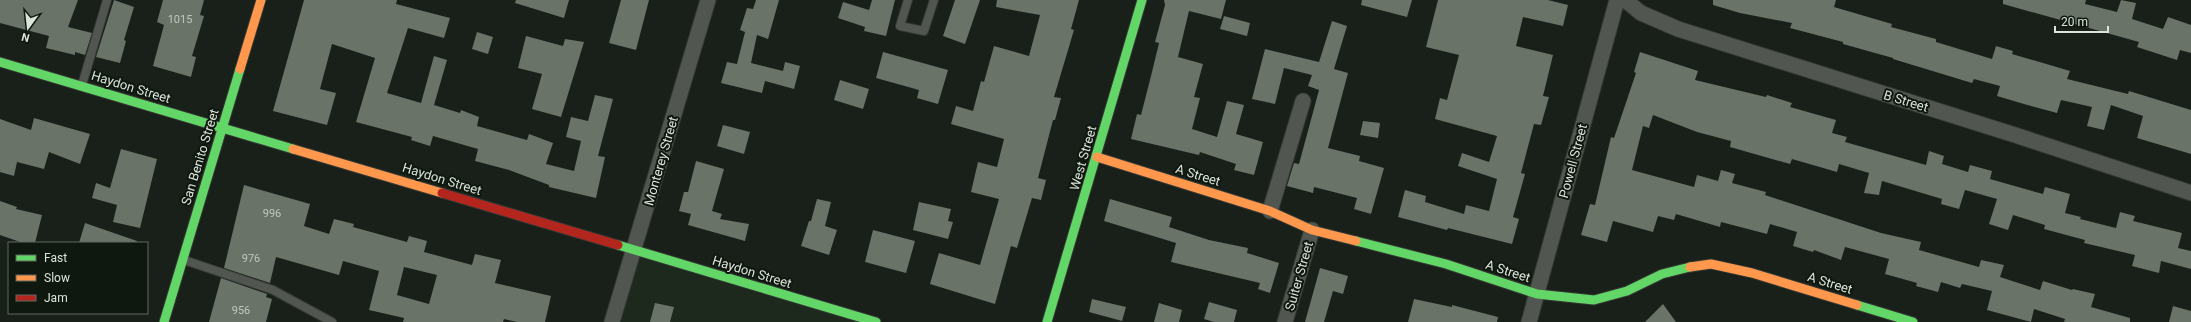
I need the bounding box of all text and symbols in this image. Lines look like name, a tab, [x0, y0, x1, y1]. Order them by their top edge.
north arrow	[8, 8, 48, 48]
scale bar	[2055, 8, 2108, 34]
house number: 1015	[168, 13, 192, 26]
text: 20 m	[2061, 15, 2088, 29]
text: N	[20, 30, 31, 44]
street label: Haydon Street	[90, 68, 172, 106]
street label: B Street	[1882, 87, 1930, 115]
street label: San Benito Street	[178, 107, 222, 207]
street label: Monterey Street	[641, 115, 681, 207]
street label: Powell Street	[1556, 122, 1590, 200]
street label: West Street	[1067, 124, 1099, 192]
street label: Haydon Street	[401, 160, 483, 198]
street label: A Street	[1174, 161, 1222, 189]
house number: 996	[263, 207, 281, 220]
street label: Suiter Street	[1282, 240, 1316, 312]
legend	[8, 242, 148, 314]
text: Fast	[44, 251, 67, 265]
house number: 976	[242, 252, 260, 265]
street label: Haydon Street	[711, 253, 793, 291]
street label: A Street	[1484, 257, 1532, 285]
street label: A Street	[1806, 269, 1854, 297]
text: Slow	[44, 271, 70, 285]
text: Jam	[44, 291, 68, 305]
house number: 956	[232, 304, 250, 317]

